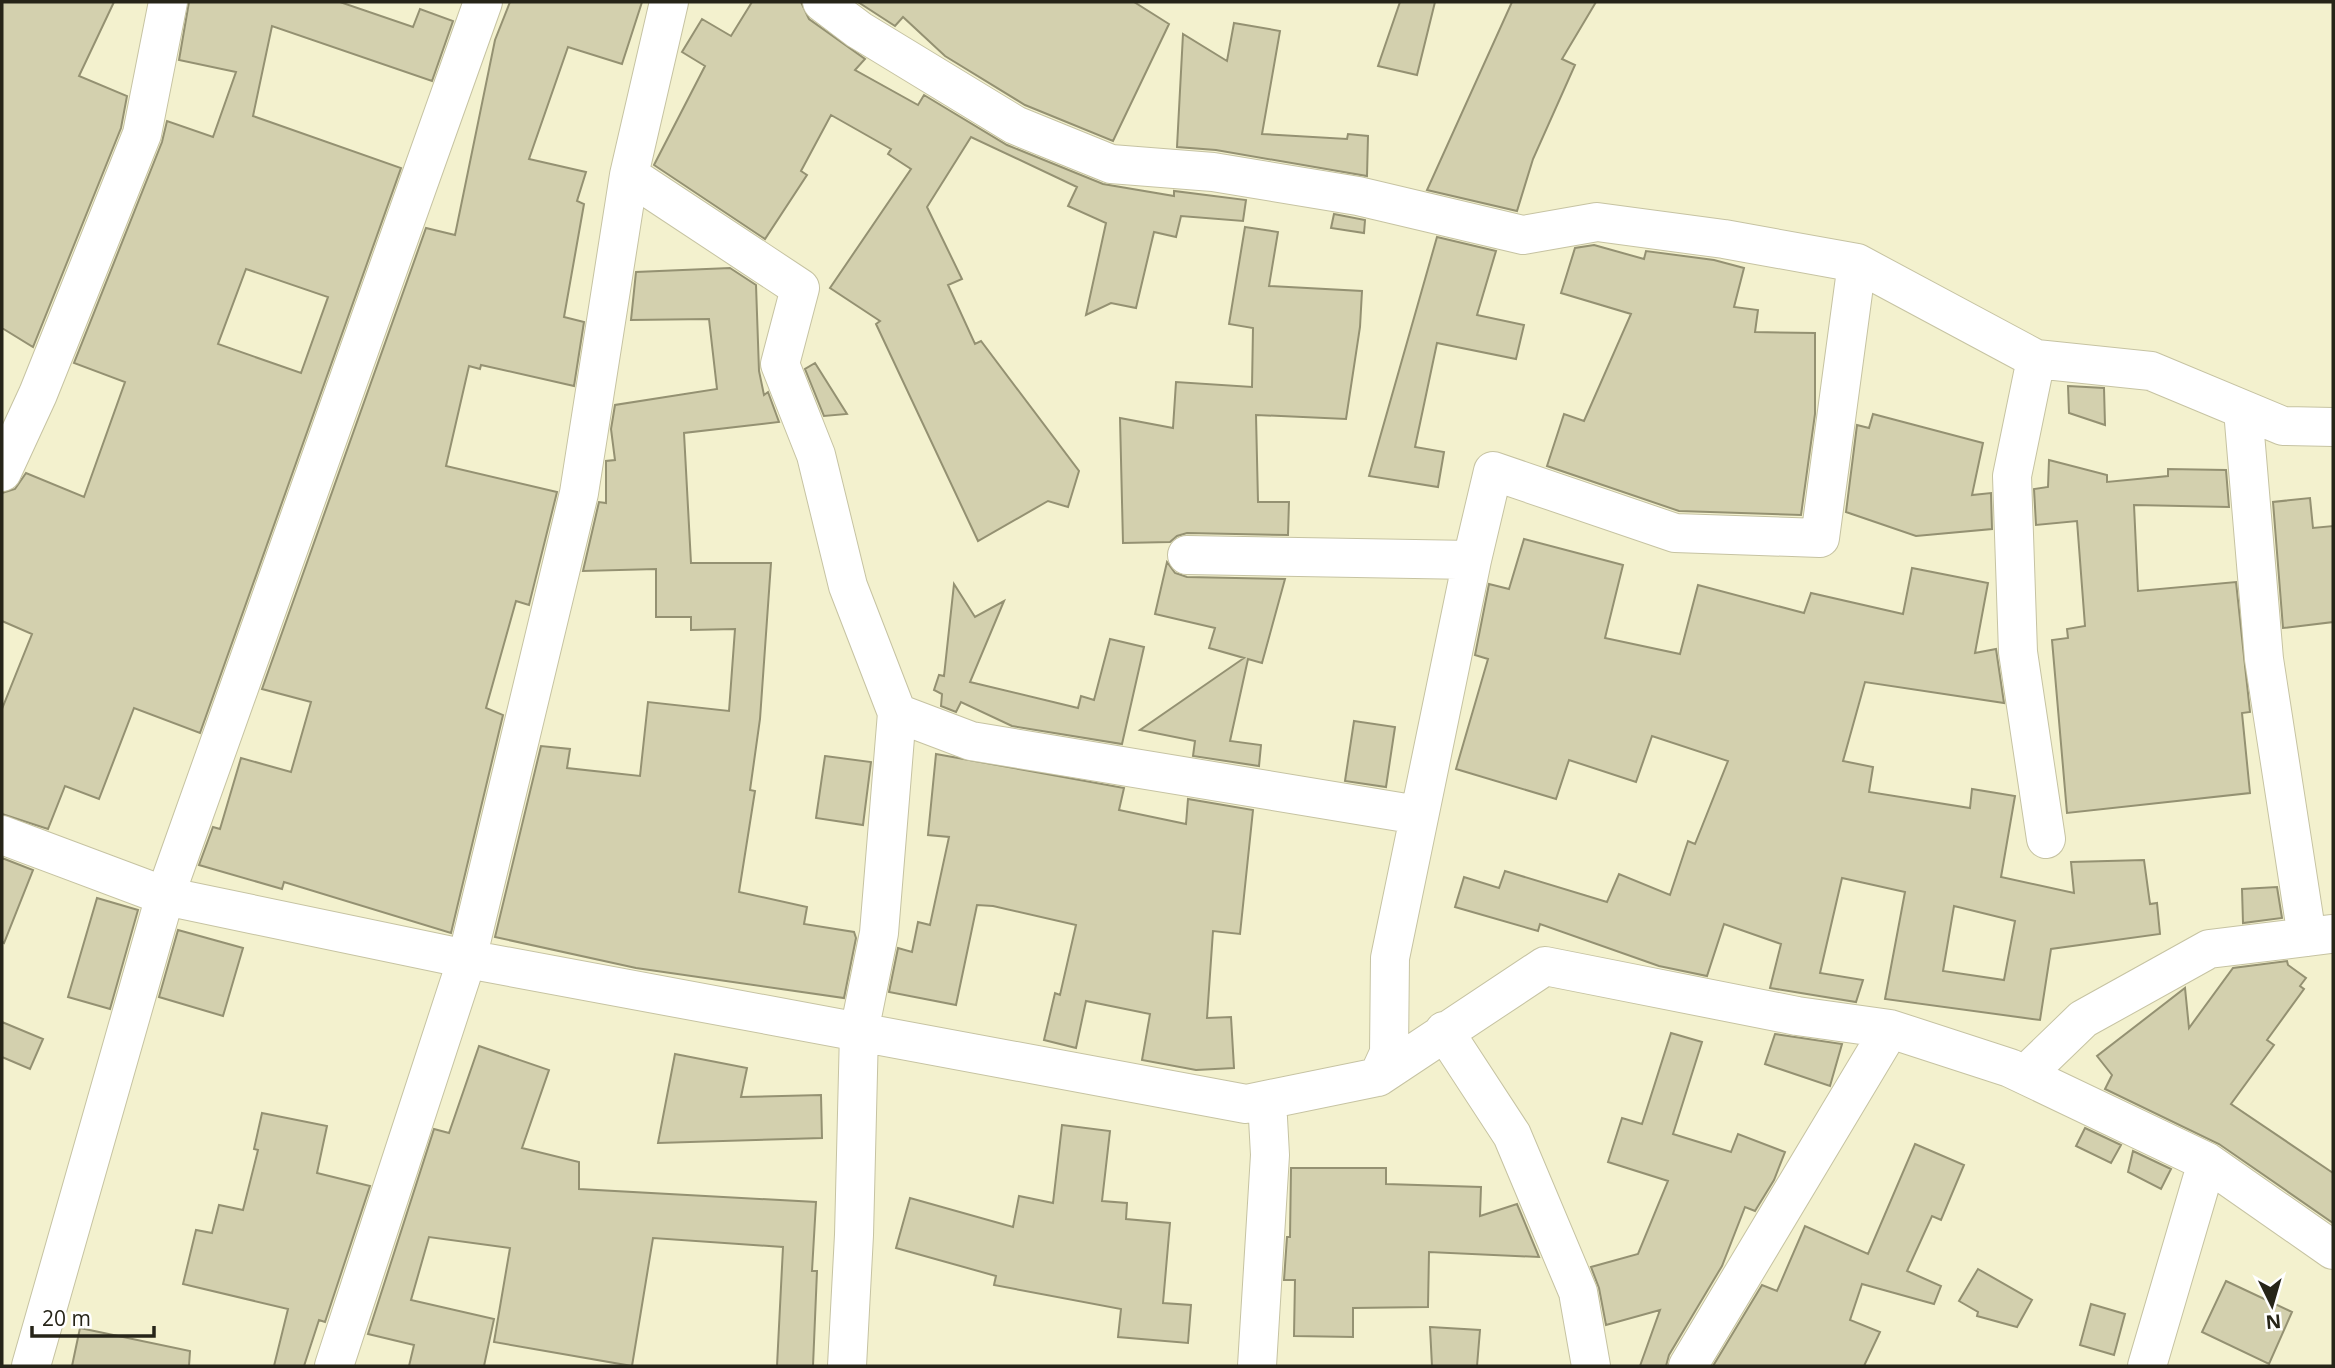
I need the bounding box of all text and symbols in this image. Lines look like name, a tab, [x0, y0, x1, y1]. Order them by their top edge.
north arrow	[2237, 1270, 2307, 1340]
scale bar	[32, 1294, 154, 1338]
text: 20 m	[42, 1304, 91, 1332]
text: N	[2265, 1308, 2282, 1336]

